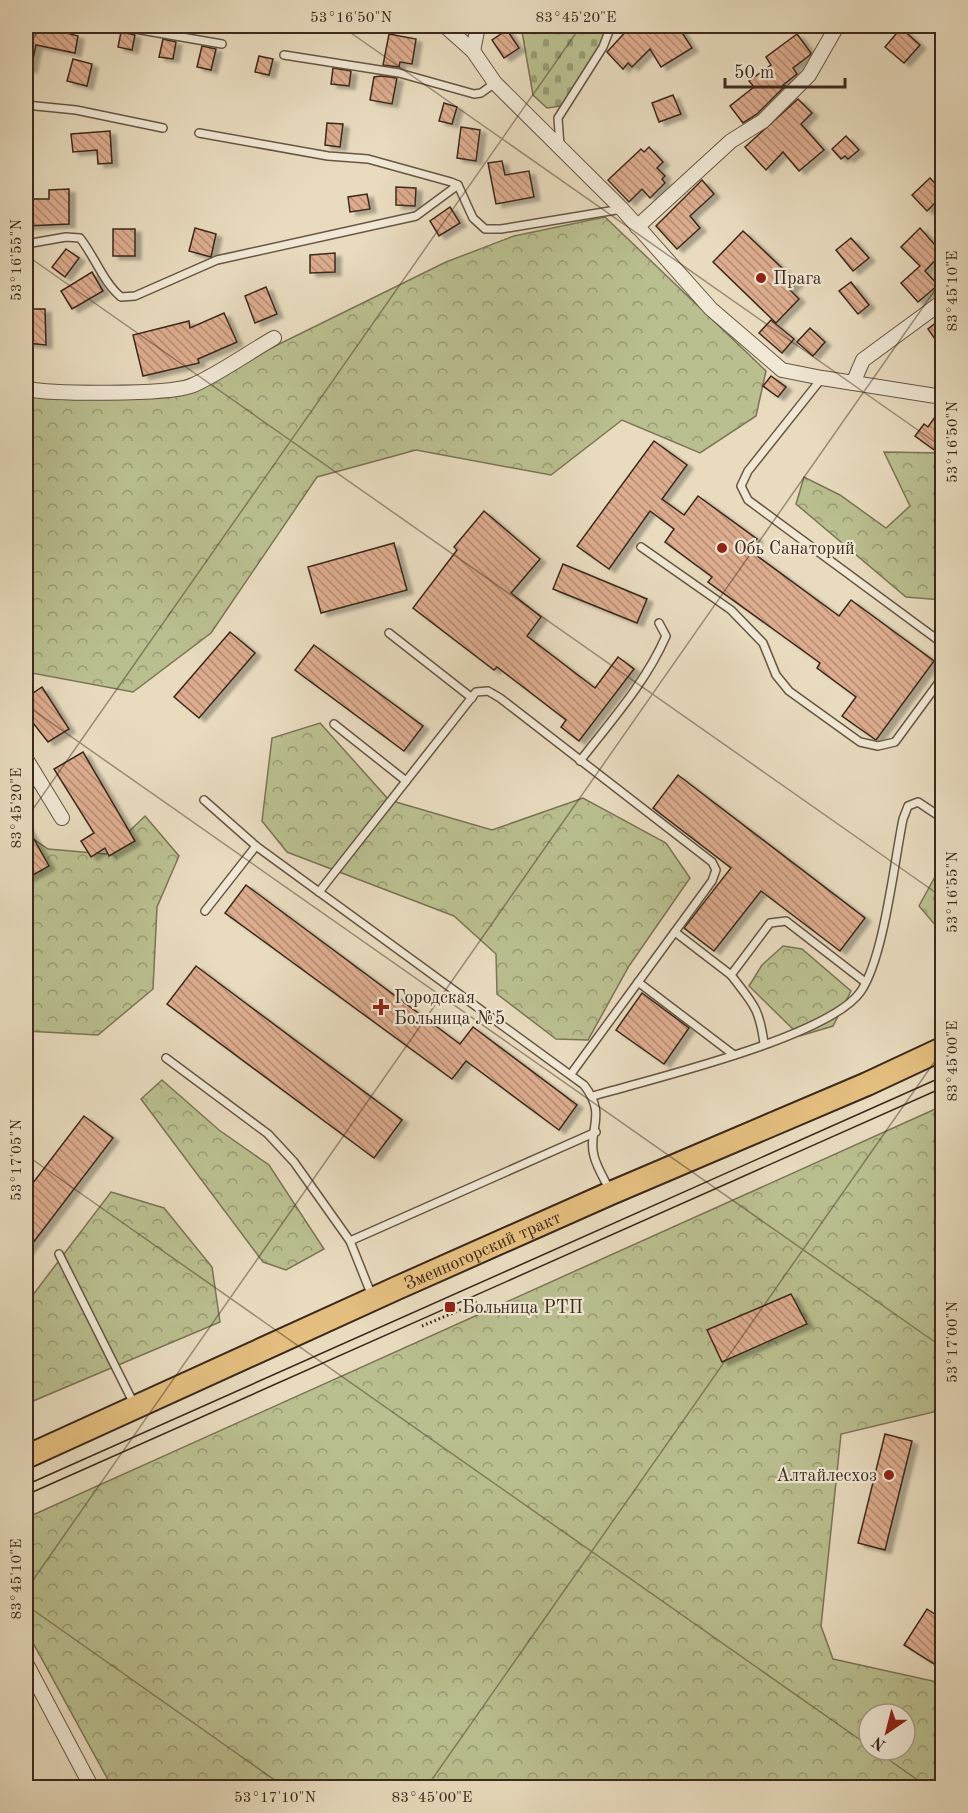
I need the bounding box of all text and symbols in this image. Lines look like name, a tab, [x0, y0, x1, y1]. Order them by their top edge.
text: 53°16'50"N	[310, 11, 392, 26]
text: 83°45'20"E	[536, 11, 616, 26]
scale bar	[725, 51, 845, 89]
text: 50 m	[734, 64, 774, 82]
text: 53°16'55"N	[10, 219, 25, 301]
text: 83°45'10"E	[946, 251, 961, 331]
place label: Прага	[773, 270, 822, 288]
marker: Прага	[754, 271, 768, 285]
text: 53°16'50"N	[946, 401, 961, 483]
place label: Обь Санаторий	[734, 540, 855, 558]
marker: Обь Санаторий	[715, 541, 729, 555]
text: 83°45'20"E	[10, 768, 25, 848]
text: 53°16'55"N	[946, 851, 961, 933]
place label: Городская Больница №5	[394, 989, 505, 1028]
marker: Городская Больница №5	[372, 998, 390, 1016]
text: 83°45'00"E	[946, 1021, 961, 1101]
text: 53°17'05"N	[10, 1119, 25, 1201]
street label: Змеиногорский тракт	[402, 1209, 564, 1294]
place label: Больница РТП	[462, 1299, 583, 1317]
marker: Больница РТП	[443, 1300, 457, 1314]
text: 53°17'00"N	[946, 1301, 961, 1383]
place label: Алтайлесхоз	[776, 1467, 877, 1485]
marker: Алтайлесхоз	[882, 1468, 896, 1482]
text: 83°45'10"E	[10, 1539, 25, 1619]
north arrow	[857, 1702, 917, 1762]
text: N	[869, 1732, 889, 1753]
text: 53°17'10"N	[234, 1791, 316, 1806]
text: 83°45'00"E	[392, 1791, 472, 1806]

